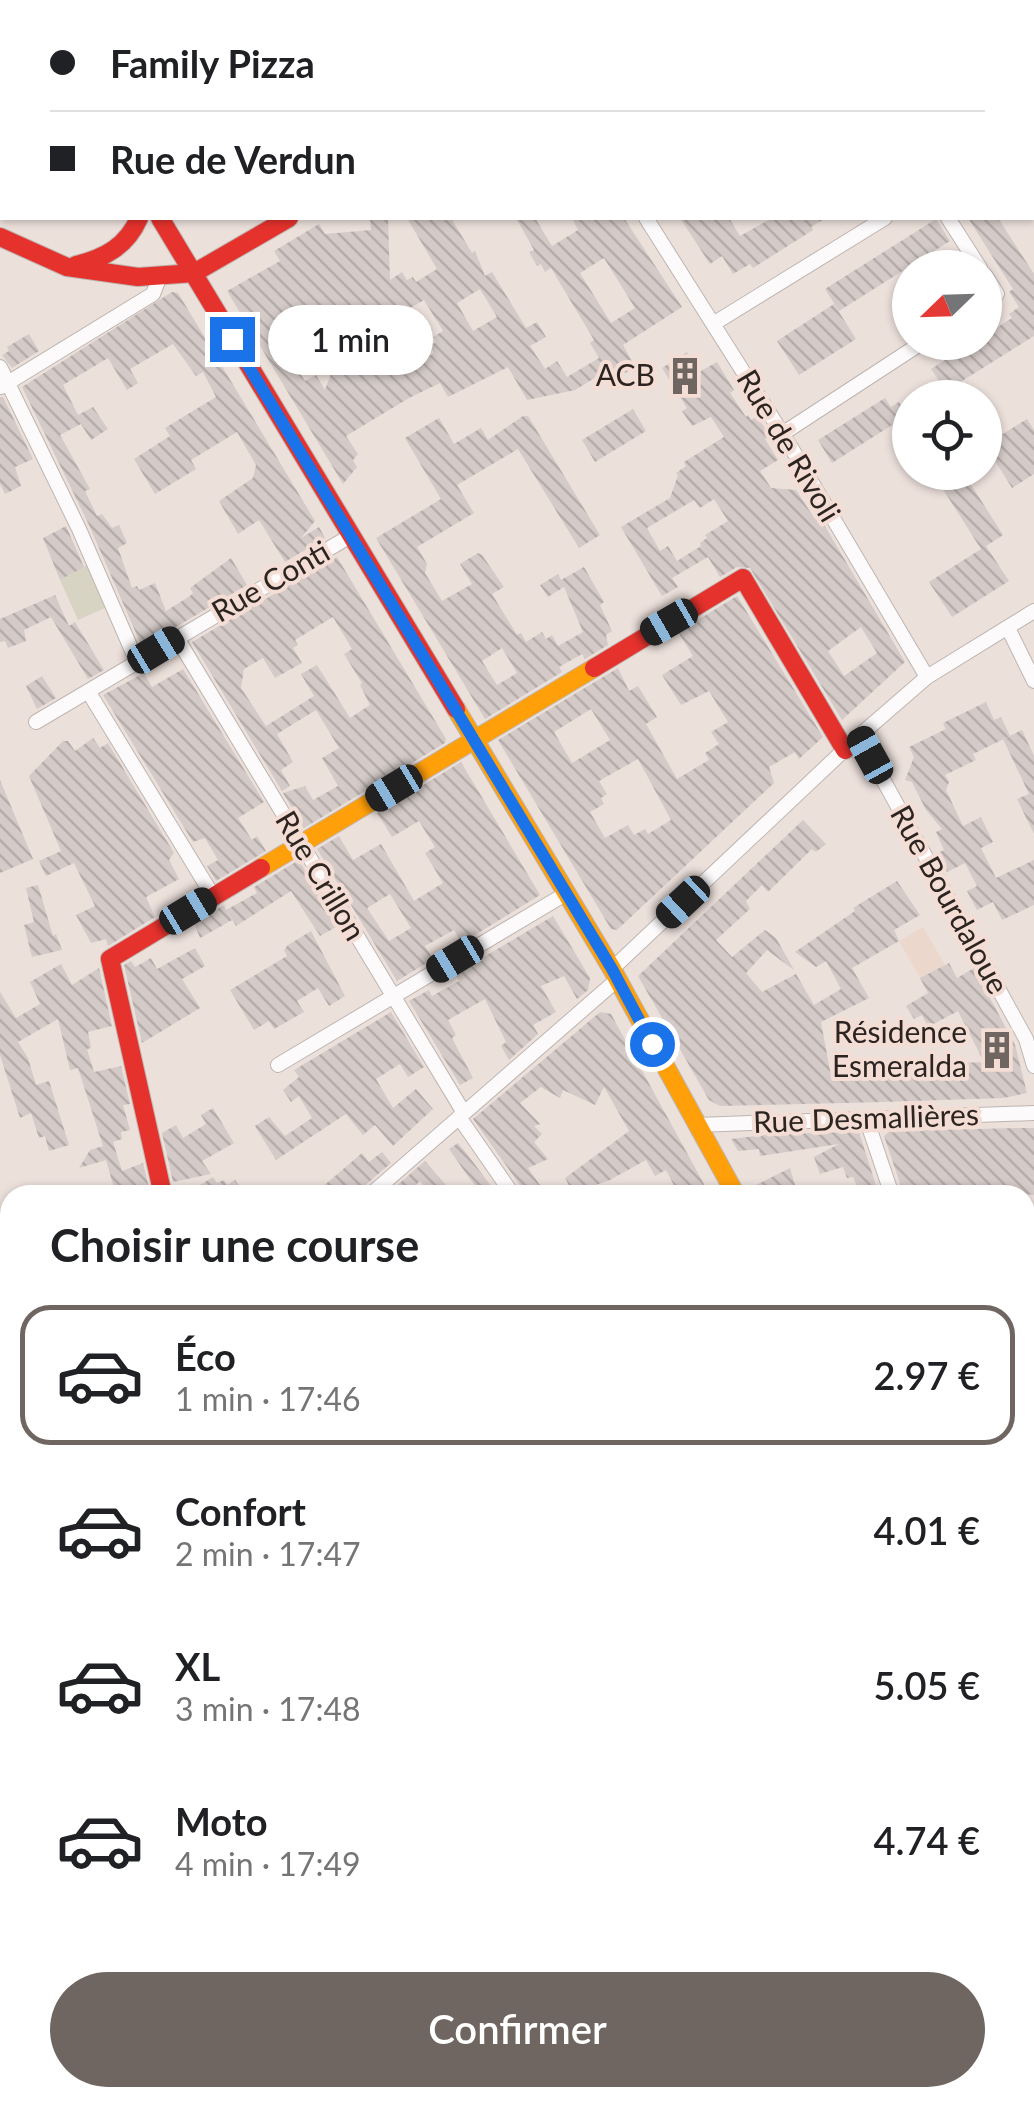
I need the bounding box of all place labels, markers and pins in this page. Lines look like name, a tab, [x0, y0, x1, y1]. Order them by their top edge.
building icon: ACB	[664, 355, 706, 397]
place label: ACB	[596, 356, 655, 392]
place label: Résidence Esmeralda	[832, 1013, 967, 1083]
building icon: Résidence Esmeralda	[976, 1029, 1018, 1071]

